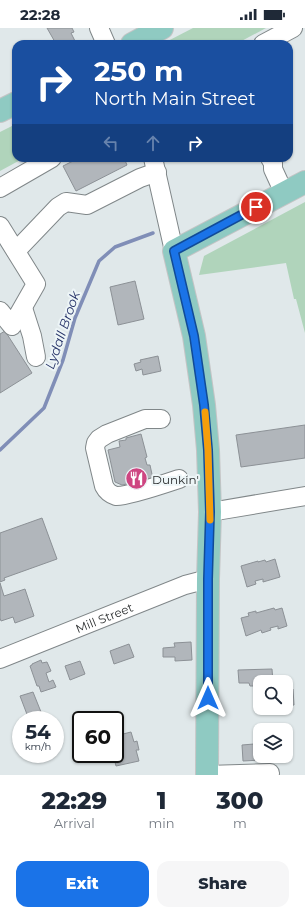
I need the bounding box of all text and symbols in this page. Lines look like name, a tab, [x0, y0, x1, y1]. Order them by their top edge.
text: 22:28	[20, 5, 60, 24]
text: 250 m	[94, 54, 184, 88]
icon: right	[28, 56, 80, 108]
text: North Main Street	[94, 88, 256, 110]
icon: left	[100, 132, 122, 154]
icon: ahead	[142, 132, 164, 154]
icon: right	[184, 132, 206, 154]
pin	[239, 190, 273, 224]
icon: arrive	[245, 196, 267, 218]
water label: Lydall Brook	[41, 288, 83, 371]
restaurant icon: Dunkin'	[124, 466, 150, 492]
place label: Dunkin'	[152, 472, 199, 487]
street label: Mill Street	[73, 599, 135, 636]
map controls	[253, 675, 293, 763]
button: search	[253, 675, 293, 715]
position arrow	[187, 677, 229, 719]
speed limit sign: 60	[72, 711, 124, 763]
text: 54	[25, 720, 51, 744]
button: layers	[253, 723, 293, 763]
text: km/h	[25, 740, 51, 753]
text: 22:29	[42, 786, 107, 815]
text: 1	[157, 786, 166, 815]
text: 300	[216, 786, 263, 815]
text: Arrival	[54, 815, 95, 831]
text: min	[149, 815, 175, 831]
text: m	[233, 815, 247, 831]
button: Exit	[16, 861, 149, 907]
button: Share	[157, 861, 289, 907]

